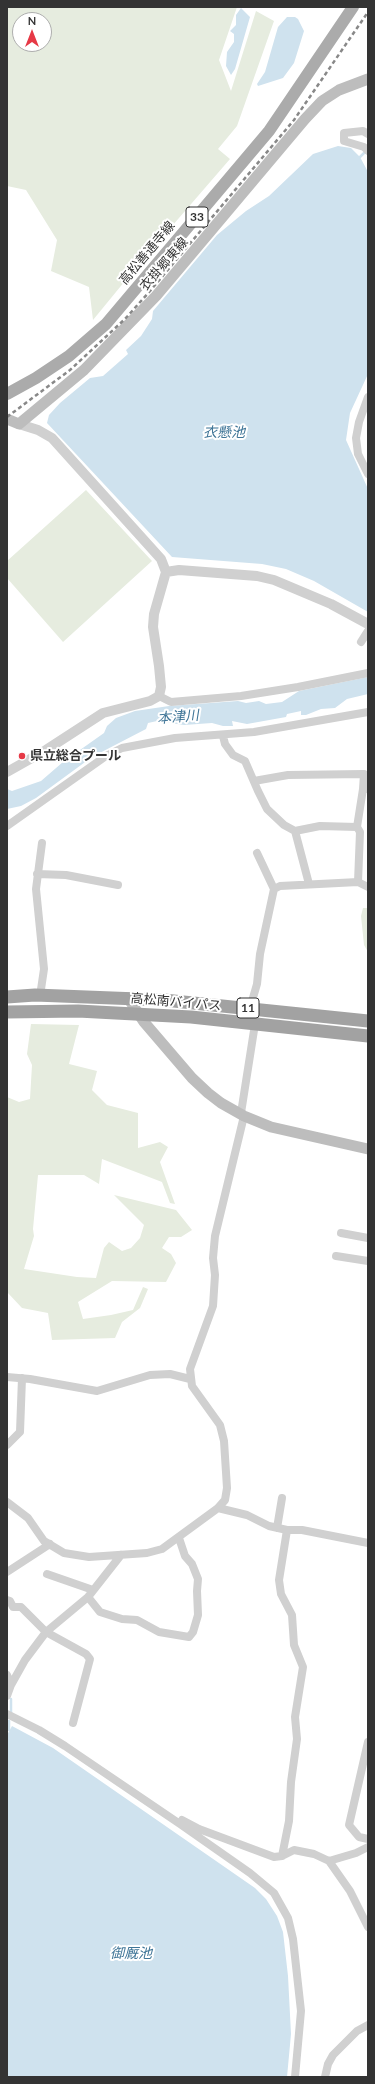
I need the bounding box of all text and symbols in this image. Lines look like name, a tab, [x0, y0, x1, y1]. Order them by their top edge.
north arrow	[12, 12, 52, 52]
text: N	[28, 14, 36, 27]
road number: 33	[186, 207, 208, 227]
street label: 高松善通寺線	[116, 218, 178, 288]
street label: 衣掛郷東線	[137, 234, 191, 294]
water label: 衣懸池	[203, 424, 245, 440]
water label: 本津川	[156, 707, 200, 727]
place label: 県立総合プール	[30, 748, 121, 764]
marker: 県立総合プール	[17, 751, 27, 761]
street label: 高松南バイパス	[130, 990, 222, 1014]
road number: 11	[237, 998, 259, 1018]
water label: 御厩池	[110, 1945, 152, 1961]

